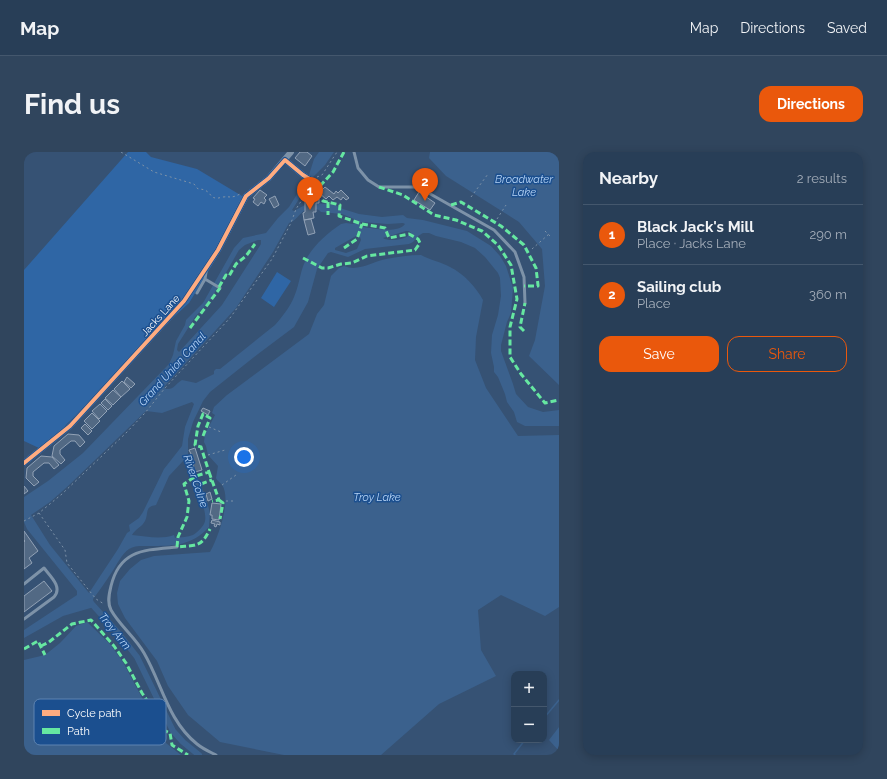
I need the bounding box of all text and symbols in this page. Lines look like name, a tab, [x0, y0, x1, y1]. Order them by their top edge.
text: Map	[20, 17, 59, 39]
text: Map	[690, 20, 718, 36]
text: Directions	[740, 20, 805, 36]
text: Saved	[827, 20, 867, 36]
button: Directions	[759, 86, 863, 122]
text: Find us	[24, 88, 120, 121]
pin: 2	[412, 168, 438, 201]
text: Nearby	[599, 168, 658, 188]
text: 2 results	[797, 171, 847, 186]
water label: Broadwater Lake	[495, 173, 554, 199]
pin: 1	[297, 177, 323, 210]
text: Black Jack's Mill	[637, 218, 754, 236]
text: 1	[609, 227, 615, 242]
text: 290 m	[809, 227, 847, 242]
text: Place · Jacks Lane	[637, 236, 746, 251]
text: Sailing club	[637, 278, 721, 296]
text: 2	[608, 287, 616, 302]
text: 360 m	[809, 287, 847, 302]
street label: Jacks Lane	[139, 292, 182, 338]
text: Place	[637, 296, 670, 311]
water label: Grand Union Canal	[136, 330, 209, 409]
button: Save	[599, 336, 719, 372]
button: Share	[727, 336, 847, 372]
your location	[234, 447, 254, 467]
water label: River Colne	[180, 453, 211, 509]
water label: Troy Lake	[353, 491, 401, 504]
water label: Troy Arm	[96, 610, 134, 653]
map controls	[511, 671, 547, 743]
button: +	[511, 671, 547, 707]
legend	[34, 699, 166, 745]
text: Cycle path	[67, 707, 121, 720]
button: −	[511, 707, 547, 743]
text: Path	[67, 725, 90, 738]

